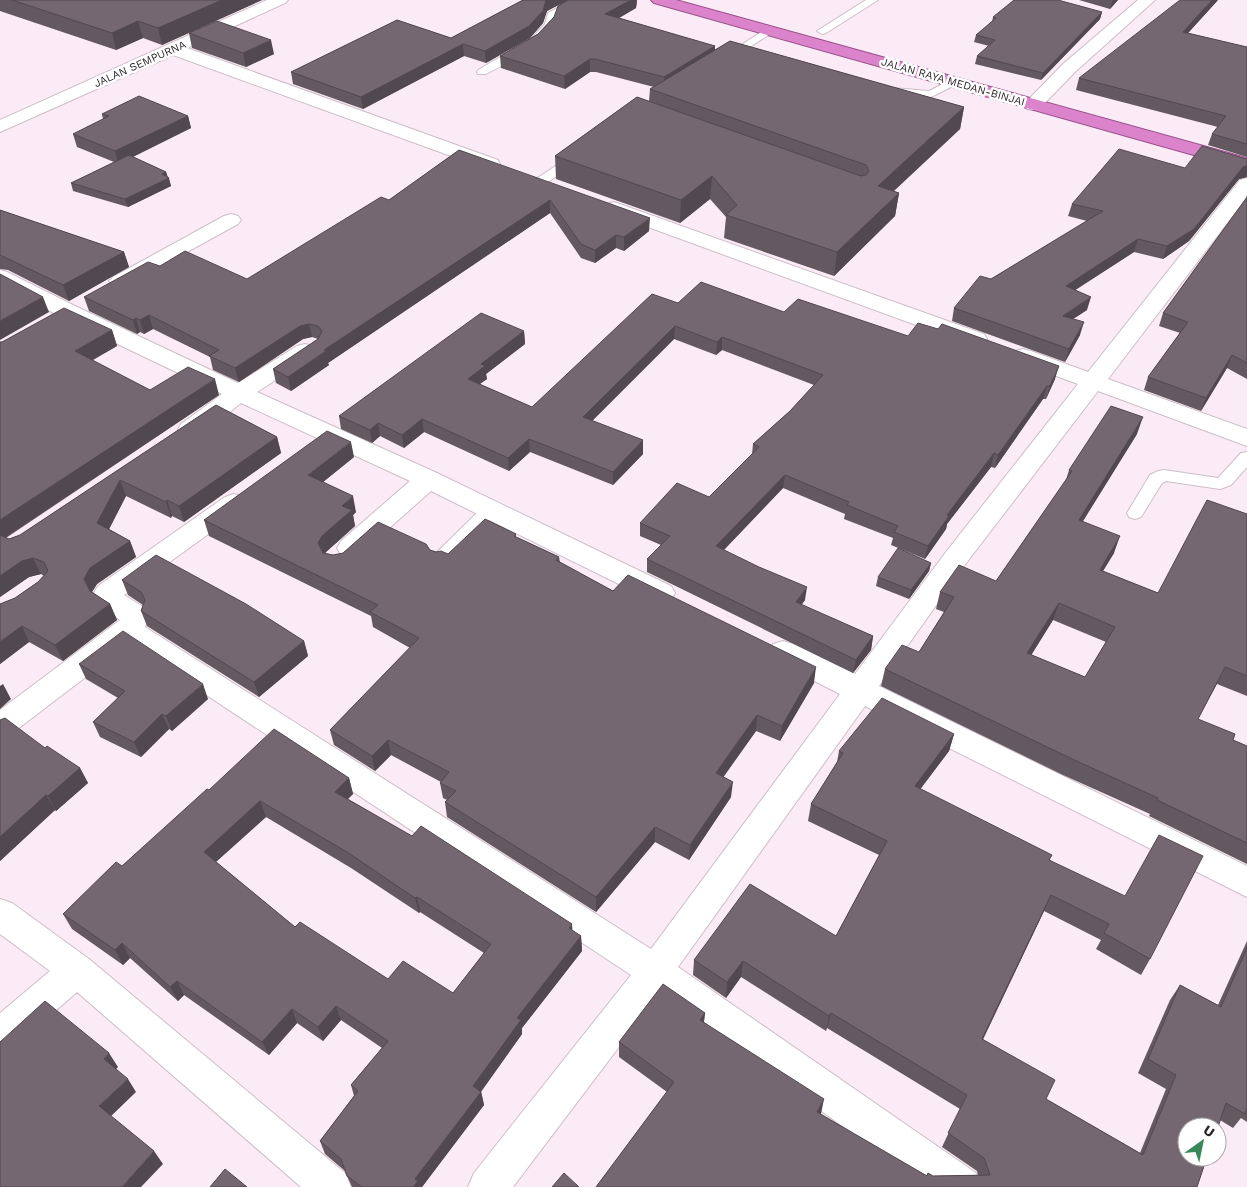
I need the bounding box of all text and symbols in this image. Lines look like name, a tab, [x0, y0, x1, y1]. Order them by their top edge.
street label: JALAN SEMPURNA	[92, 38, 188, 90]
street label: JALAN RAYA MEDAN-BINJAI	[880, 55, 1026, 109]
north arrow	[1177, 1117, 1227, 1167]
text: U	[1201, 1122, 1218, 1141]

